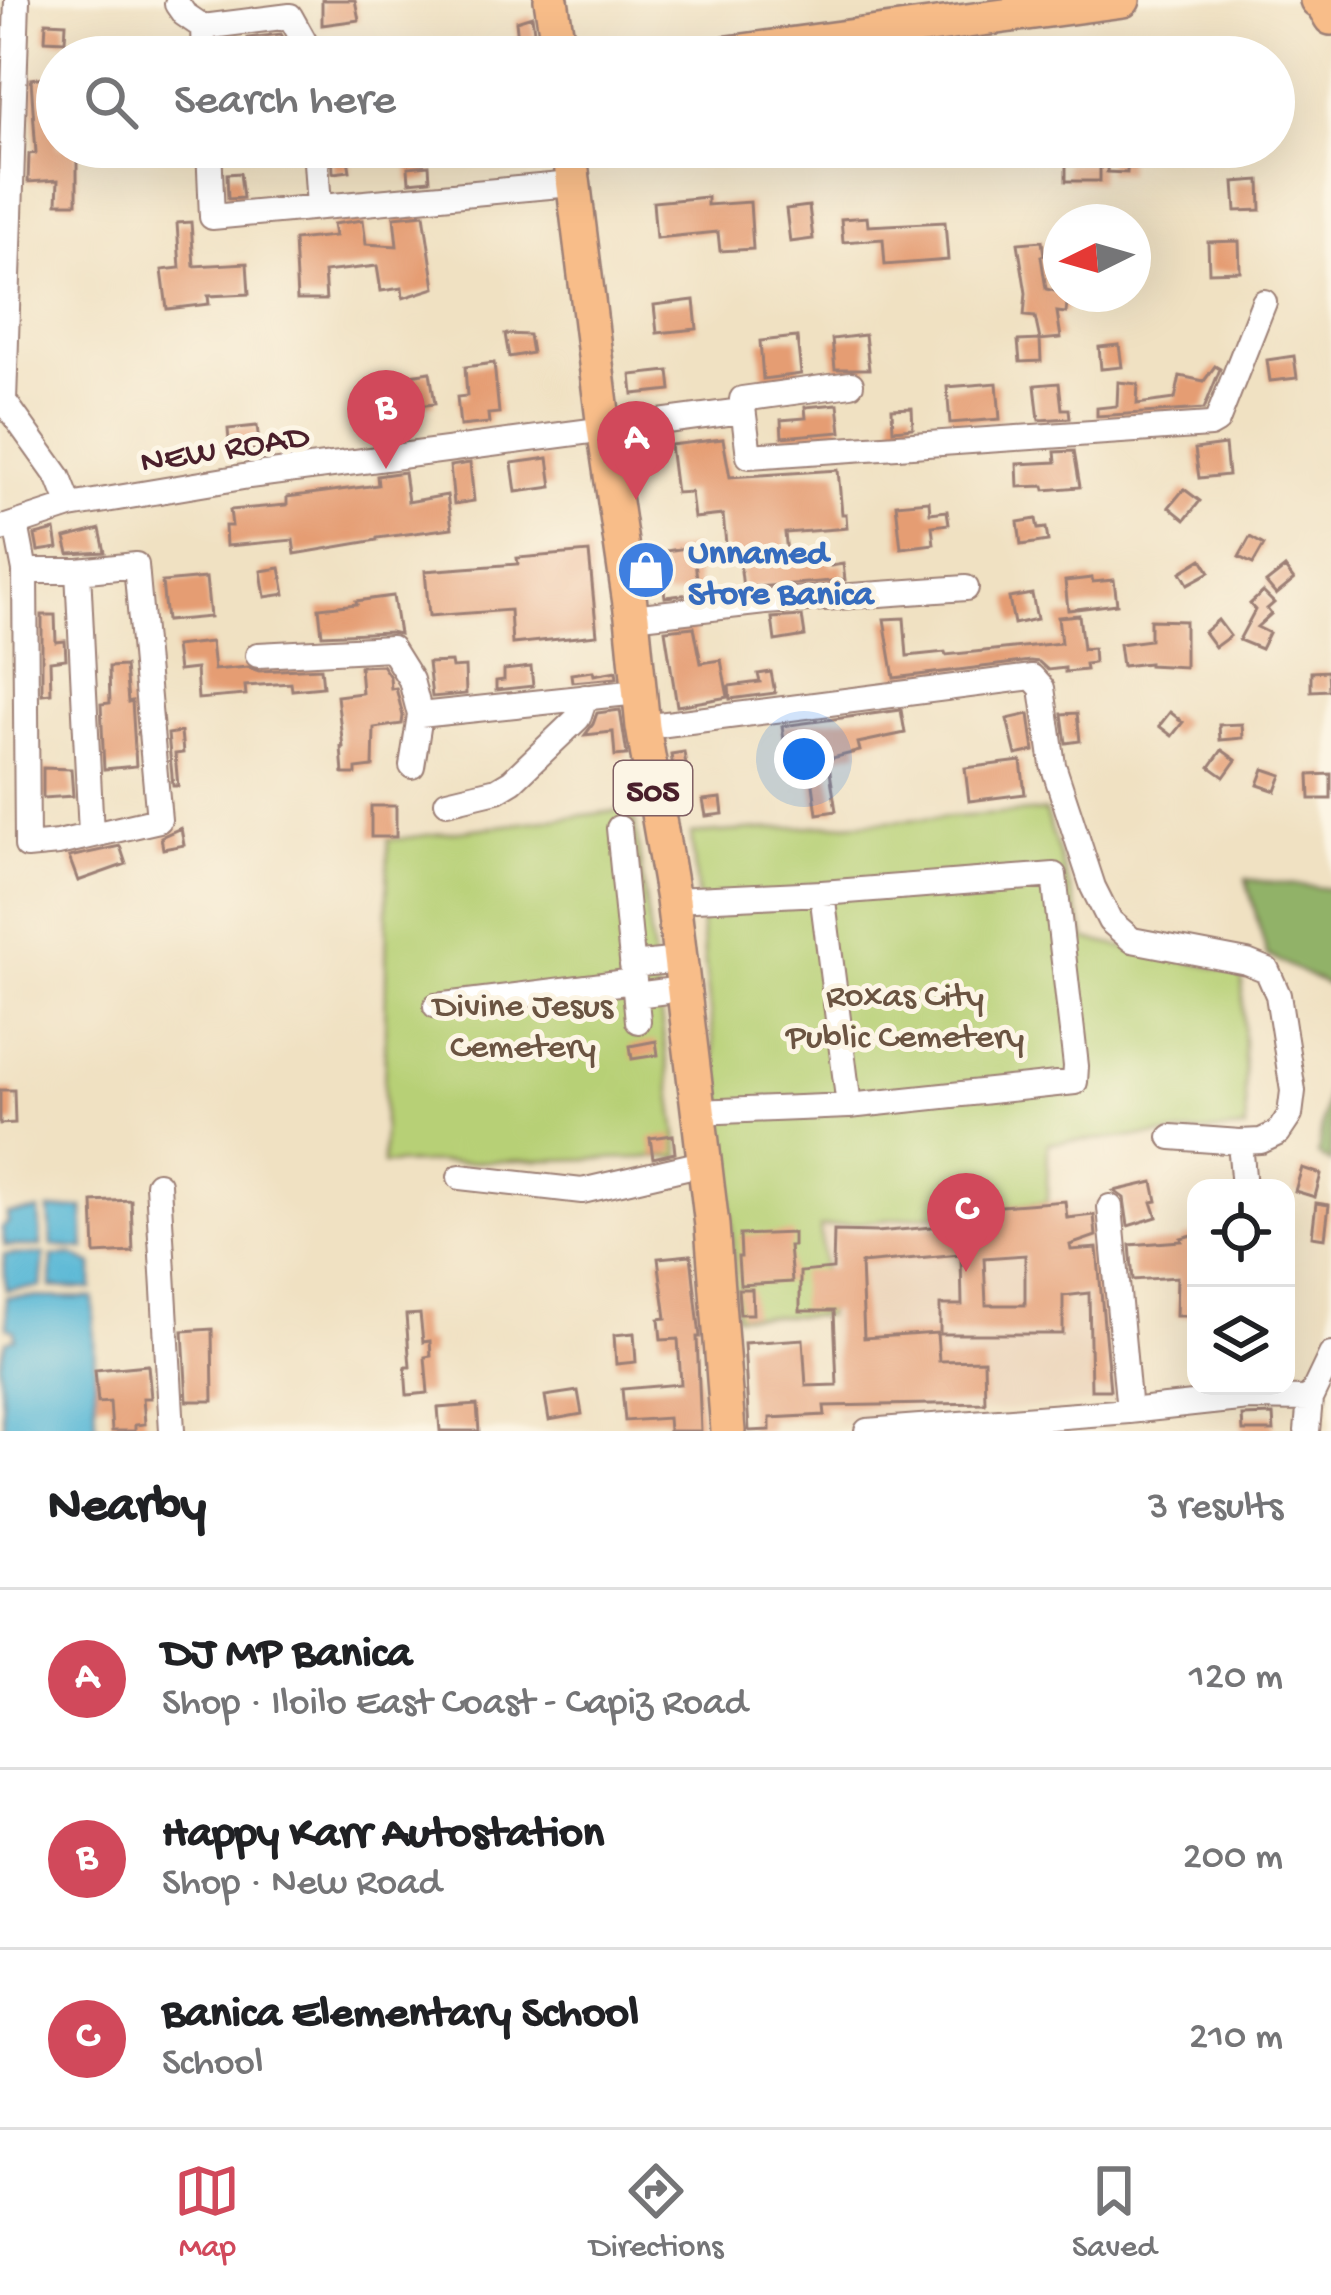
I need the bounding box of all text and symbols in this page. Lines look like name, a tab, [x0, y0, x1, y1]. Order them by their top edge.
search box	[36, 36, 1295, 168]
icon: search	[78, 69, 144, 135]
text: Search here	[174, 76, 396, 129]
north arrow	[1043, 204, 1151, 312]
pin: B	[347, 370, 425, 469]
pin: A	[597, 401, 675, 500]
street label: NEW ROAD	[138, 417, 313, 486]
place label: Unnamed Store Banica	[688, 534, 875, 618]
shop icon: Unnamed Store Banica	[615, 539, 677, 601]
your location	[774, 729, 834, 789]
road number: 505	[614, 761, 692, 815]
park label: Roxas City Public Cemetery	[785, 977, 1024, 1061]
park label: Divine Jesus Cemetery	[431, 987, 615, 1071]
pin: C	[927, 1173, 1005, 1272]
map controls	[1187, 1179, 1295, 1395]
button: locate	[1187, 1179, 1295, 1287]
button: layers	[1187, 1287, 1295, 1395]
text: Nearby	[48, 1479, 206, 1539]
text: 3 results	[1148, 1486, 1283, 1532]
text: DJ MP Banica	[162, 1629, 412, 1682]
text: A	[75, 1656, 99, 1702]
text: 120 m	[1189, 1656, 1283, 1702]
text: Shop · Iloilo East Coast - Capiz Road	[162, 1682, 747, 1728]
text: Happy Karr Autostation	[162, 1809, 604, 1862]
text: B	[77, 1836, 97, 1882]
text: 200 m	[1183, 1836, 1283, 1882]
text: Shop · New Road	[162, 1862, 441, 1908]
text: Banica Elementary School	[162, 1989, 639, 2042]
text: C	[76, 2016, 98, 2062]
text: 210 m	[1189, 2016, 1283, 2062]
text: School	[162, 2042, 263, 2088]
tab: Map	[174, 2158, 240, 2268]
tab: Directions	[589, 2158, 723, 2268]
tab: Saved	[1072, 2158, 1157, 2268]

